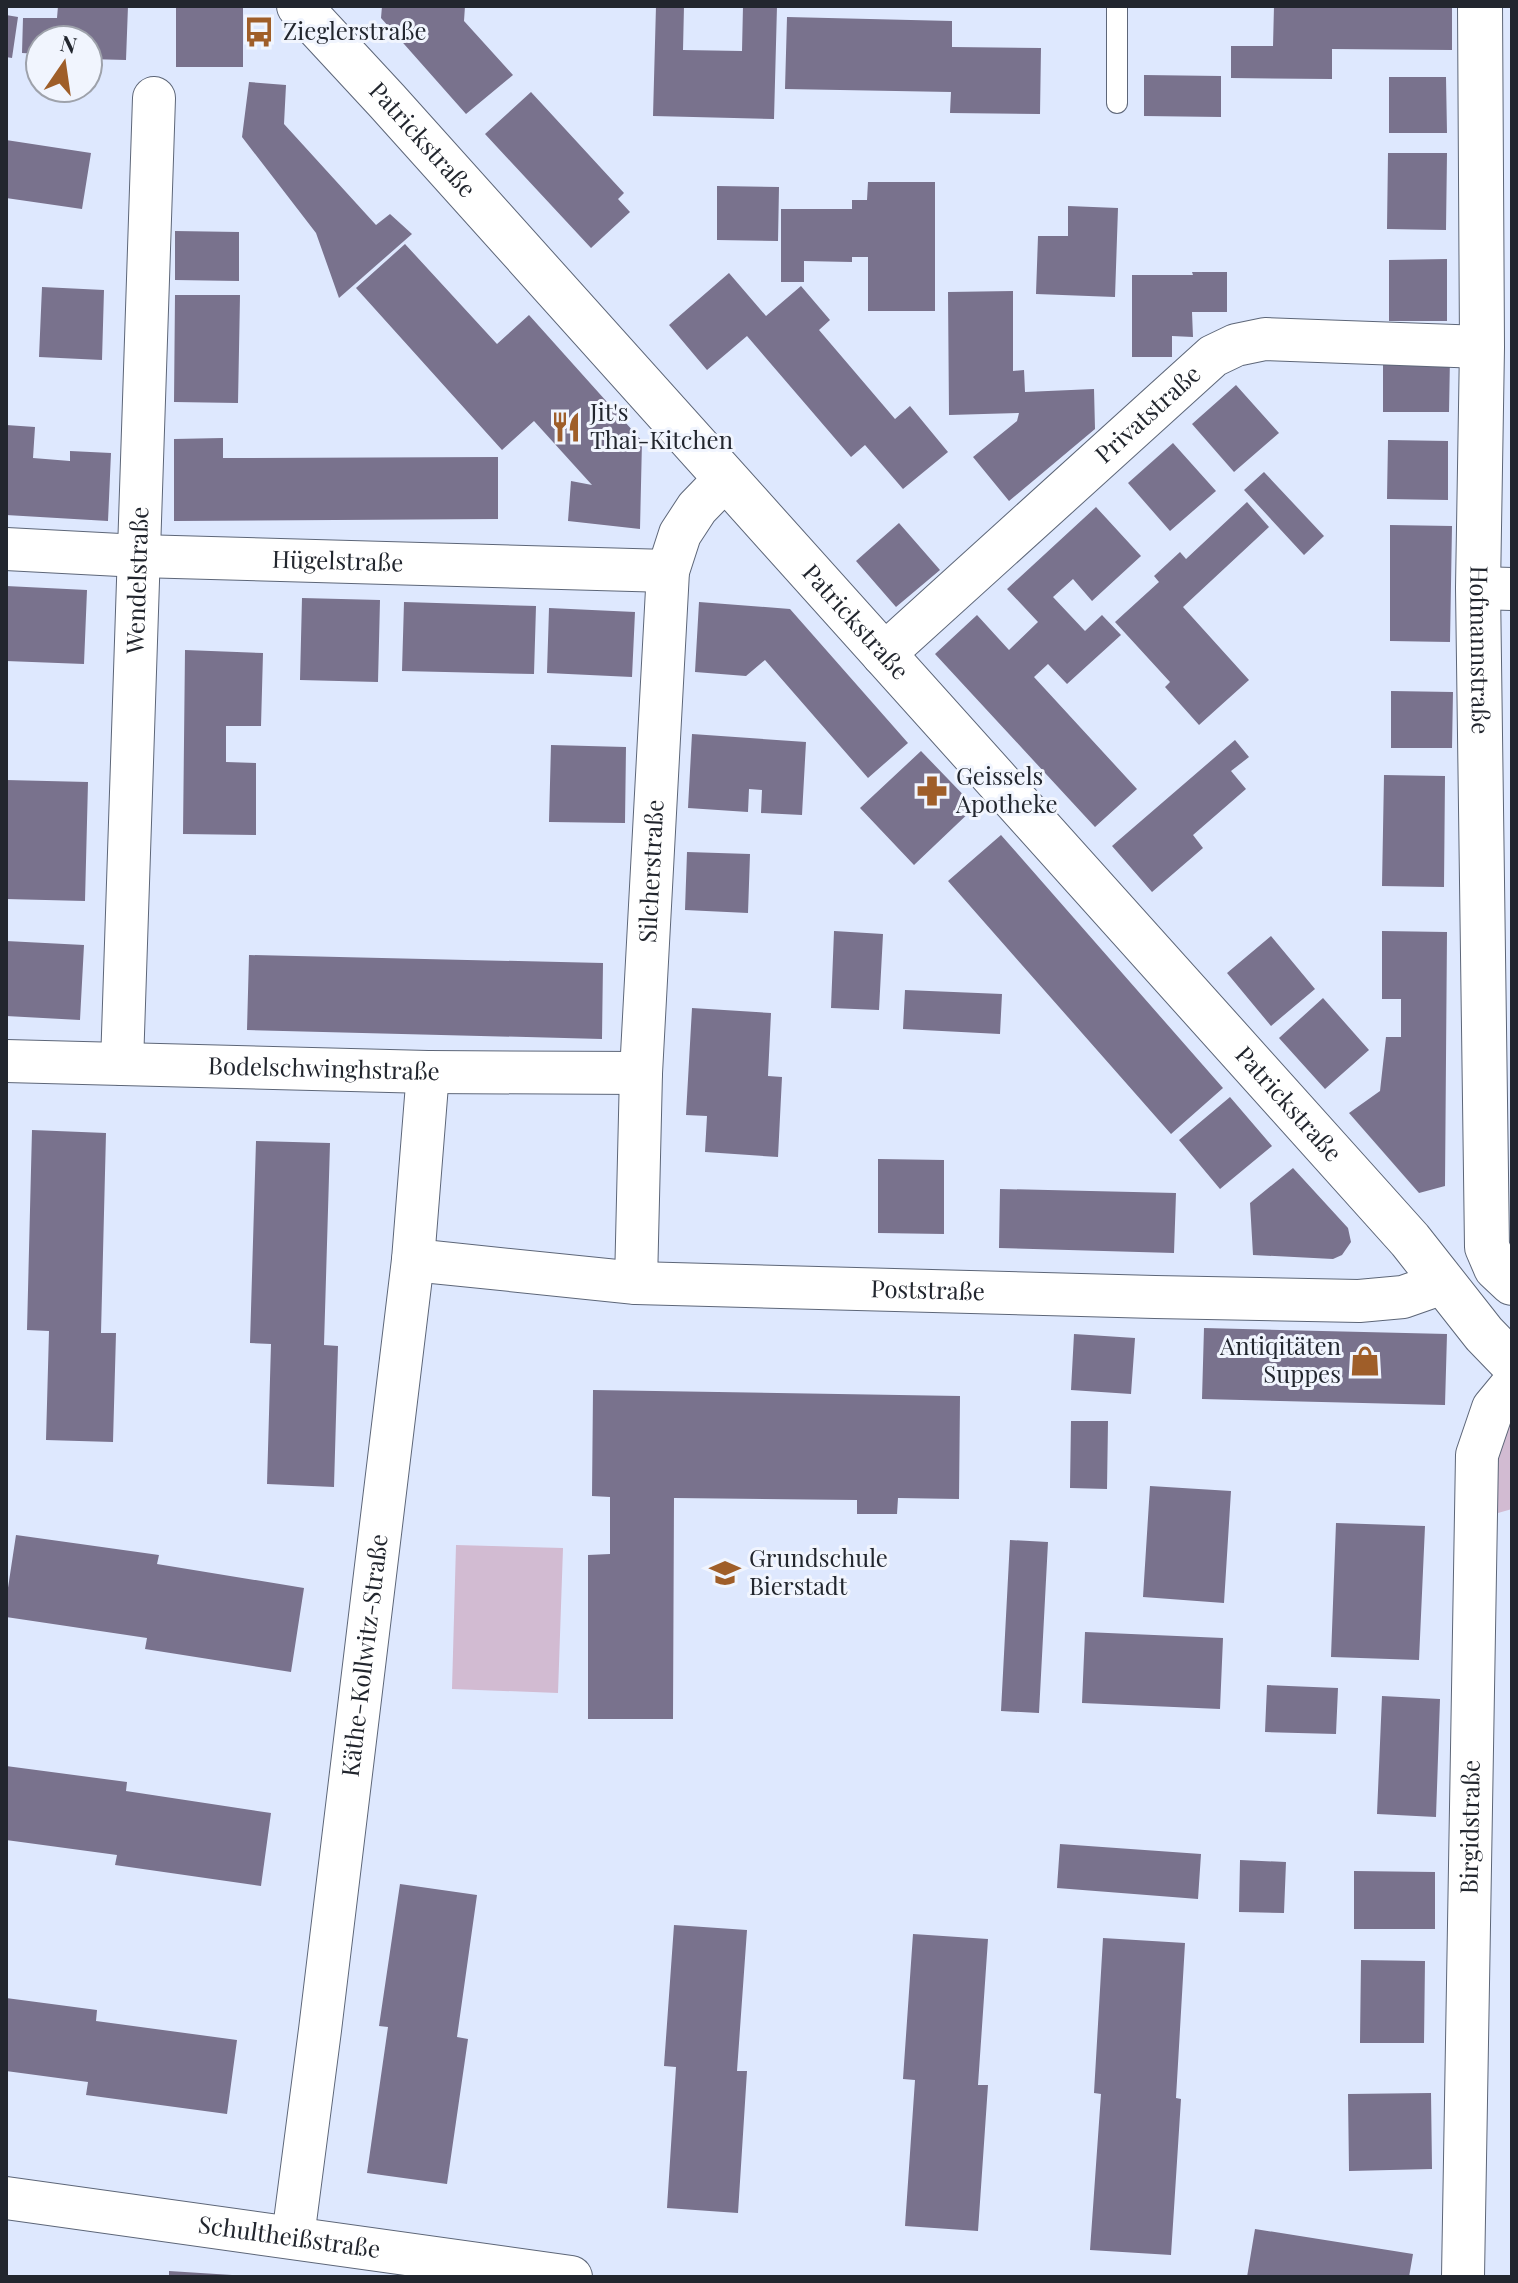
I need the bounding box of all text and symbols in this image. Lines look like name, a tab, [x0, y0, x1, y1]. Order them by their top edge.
place label: Zieglerstraße	[283, 14, 427, 46]
bus stop icon: Zieglerstraße	[242, 15, 276, 49]
north arrow	[24, 24, 104, 104]
text: N	[58, 27, 80, 60]
street label: Patrickstraße	[363, 74, 484, 203]
street label: Privatstraße	[1087, 357, 1207, 469]
place label: Jit's Thai-Kitchen	[589, 395, 733, 455]
restaurant icon: Jit's Thai-Kitchen	[549, 410, 583, 444]
street label: Wendelstraße	[118, 506, 154, 655]
street label: Hügelstraße	[272, 542, 404, 577]
street label: Patrickstraße	[796, 556, 917, 685]
street label: Hofmannstraße	[1464, 565, 1498, 735]
place label: Geissels Apotheke	[955, 759, 1058, 819]
pharmacy icon: Geissels Apotheke	[915, 774, 949, 808]
street label: Silcherstraße	[630, 799, 670, 944]
street label: Patrickstraße	[1229, 1038, 1350, 1168]
street label: Bodelschwinghstraße	[208, 1048, 440, 1086]
street label: Poststraße	[870, 1271, 985, 1306]
place label: Antiqitäten Suppes	[1219, 1329, 1341, 1389]
shop icon: Antiqitäten Suppes	[1348, 1344, 1382, 1378]
street label: Käthe-Kollwitz-Straße	[333, 1532, 394, 1778]
place label: Grundschule Bierstadt	[749, 1541, 888, 1601]
school or university icon: Grundschule Bierstadt	[708, 1556, 742, 1590]
street label: Birgidstraße	[1452, 1760, 1486, 1894]
street label: Schultheißstraße	[196, 2207, 383, 2264]

